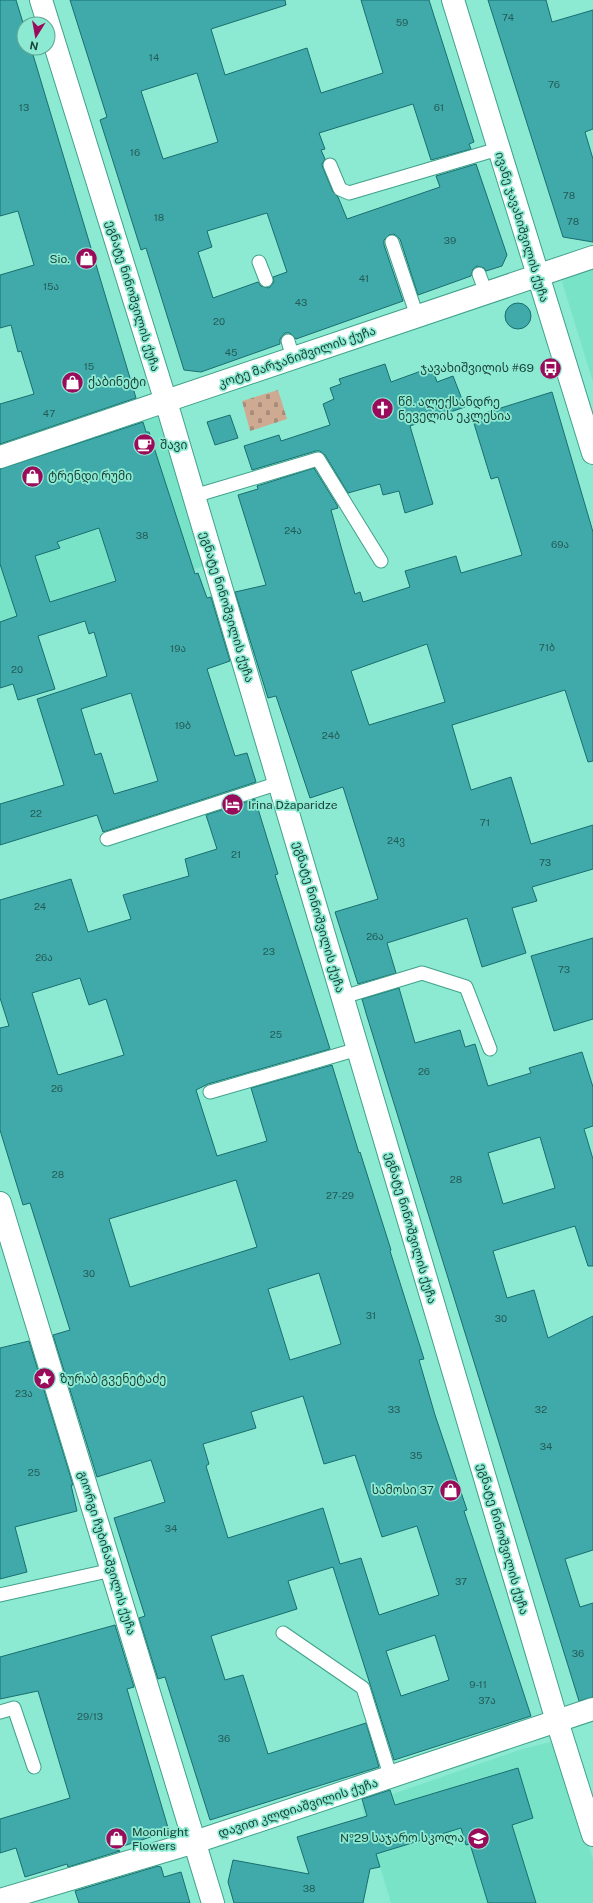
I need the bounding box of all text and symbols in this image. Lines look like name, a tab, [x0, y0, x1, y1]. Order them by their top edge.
house number: 74	[502, 11, 514, 23]
north arrow	[16, 16, 56, 56]
house number: 59	[396, 16, 408, 28]
text: N	[29, 39, 39, 53]
house number: 14	[149, 51, 159, 63]
house number: 76	[548, 78, 560, 90]
house number: 13	[19, 101, 29, 113]
house number: 61	[434, 101, 444, 113]
house number: 16	[130, 146, 140, 158]
street label: ივანე ჯავახიშვილის ქუჩა	[491, 150, 552, 304]
house number: 78	[563, 189, 575, 201]
house number: 18	[154, 211, 164, 223]
house number: 78	[567, 215, 579, 227]
street label: ეგნატე ნინოშვილის ქუჩა	[102, 219, 163, 373]
house number: 39	[444, 234, 456, 246]
shop icon: Sio.	[73, 246, 99, 272]
place label: Sio.	[50, 252, 70, 266]
house number: 41	[359, 272, 369, 284]
house number: 15ა	[43, 280, 59, 292]
house number: 43	[295, 296, 307, 308]
house number: 20	[213, 315, 225, 327]
street label: კოტე მარჯანიშვილის ქუჩა	[217, 323, 378, 391]
house number: 45	[225, 346, 237, 358]
bus stop icon: ჯავახიშვილის #69	[537, 355, 563, 381]
house number: 15	[84, 360, 94, 372]
place label: ჯავახიშვილის #69	[420, 361, 534, 376]
shop icon: ქაბინეტი	[60, 369, 86, 395]
place label: ქაბინეტი	[88, 375, 146, 389]
place label: წმ. ალექსანდრე ნეველის ეკლესია	[398, 395, 511, 424]
church icon: წმ. ალექსანდრე ნეველის ეკლესია	[370, 396, 396, 422]
house number: 47	[43, 407, 55, 419]
cafe icon: შავი	[131, 432, 157, 458]
place label: შავი	[160, 438, 187, 452]
shop icon: ტრენდი რუმი	[20, 463, 46, 489]
place label: ტრენდი რუმი	[48, 469, 132, 484]
house number: 24ა	[284, 524, 302, 536]
house number: 38	[136, 529, 148, 541]
street label: ეგნატე ნინოშვილის ქუჩა	[196, 530, 257, 684]
house number: 69ა	[551, 538, 569, 550]
house number: 71ბ	[539, 641, 555, 653]
house number: 19ა	[170, 642, 186, 654]
house number: 20	[11, 663, 23, 675]
house number: 19ბ	[175, 719, 191, 731]
house number: 24ბ	[322, 729, 340, 741]
hotel icon: Irina Dżaparidze	[220, 792, 246, 818]
place label: Irina Dżaparidze	[248, 798, 338, 812]
house number: 22	[30, 807, 42, 819]
house number: 71	[480, 816, 490, 828]
house number: 24ვ	[387, 834, 405, 847]
street label: ეგნატე ნინოშვილის ქუჩა	[290, 840, 347, 995]
house number: 21	[231, 848, 241, 860]
house number: 73	[539, 856, 551, 868]
house number: 24	[34, 900, 46, 912]
house number: 26ა	[366, 930, 384, 942]
house number: 23	[263, 945, 275, 957]
house number: 26ა	[35, 951, 53, 963]
house number: 73	[558, 963, 570, 975]
house number: 25	[270, 1028, 282, 1040]
house number: 26	[418, 1065, 430, 1077]
house number: 26	[51, 1082, 63, 1094]
street label: ეგნატე ნინოშვილის ქუჩა	[382, 1151, 439, 1306]
house number: 28	[52, 1168, 64, 1180]
house number: 28	[450, 1173, 462, 1185]
house number: 27-29	[326, 1189, 354, 1201]
house number: 30	[83, 1267, 95, 1279]
house number: 31	[366, 1309, 376, 1321]
house number: 30	[495, 1312, 507, 1324]
place icon: ზურაბ გვენეტაძე	[31, 1366, 57, 1392]
place label: ზურაბ გვენეტაძე	[60, 1372, 166, 1386]
house number: 23ა	[15, 1387, 33, 1399]
house number: 33	[388, 1403, 400, 1415]
house number: 32	[535, 1403, 547, 1415]
house number: 34	[540, 1440, 552, 1452]
house number: 35	[410, 1449, 422, 1461]
street label: ეგნატე ნინოშვილის ქუჩა	[474, 1462, 531, 1617]
house number: 25	[28, 1466, 40, 1478]
street label: გიორგი ჩუბინაშვილის ქუჩა	[74, 1469, 139, 1637]
shop icon: სამოსი 37	[437, 1477, 463, 1503]
place label: სამოსი 37	[372, 1483, 434, 1497]
house number: 34	[165, 1522, 177, 1534]
house number: 37	[455, 1575, 467, 1587]
house number: 36	[572, 1647, 584, 1659]
house number: 9-11	[469, 1678, 487, 1690]
house number: 37ა	[478, 1694, 496, 1706]
house number: 29/13	[77, 1710, 103, 1722]
house number: 36	[218, 1732, 230, 1744]
street label: დავით კლდიაშვილის ქუჩა	[216, 1776, 380, 1841]
place label: Moonlight Flowers	[132, 1825, 189, 1853]
school or university icon: №29 საჯარო სკოლა	[466, 1825, 492, 1851]
shop icon: Moonlight Flowers	[103, 1826, 129, 1852]
place label: №29 საჯარო სკოლა	[340, 1831, 464, 1846]
house number: 38	[303, 1882, 315, 1894]

